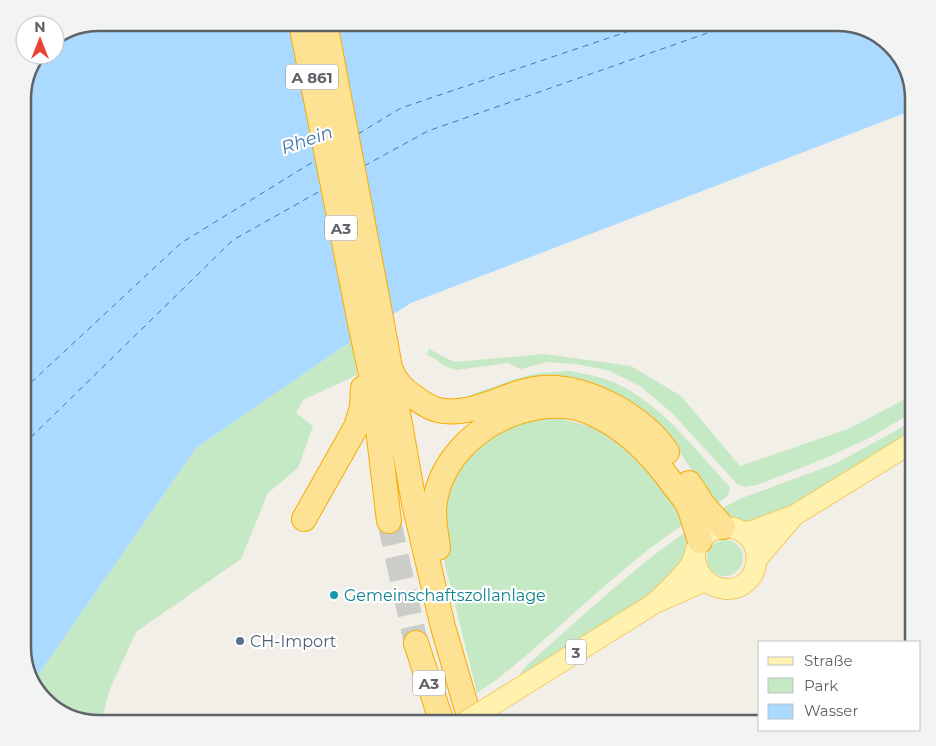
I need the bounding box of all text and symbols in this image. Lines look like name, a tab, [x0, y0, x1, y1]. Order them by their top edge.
north arrow	[15, 15, 65, 65]
text: N	[34, 18, 46, 36]
road number: A 861	[286, 64, 338, 90]
water label: Rhein	[278, 121, 336, 159]
road number: A3	[325, 216, 357, 240]
place label: Gemeinschaftszollanlage	[344, 586, 546, 605]
marker: Gemeinschaftszollanlage	[328, 589, 340, 601]
place label: CH-Import	[250, 632, 337, 651]
marker: CH-Import	[234, 635, 246, 647]
road number: 3	[566, 640, 586, 664]
legend	[758, 641, 921, 731]
text: Straße	[804, 651, 853, 670]
road number: A3	[413, 670, 445, 696]
text: Park	[804, 676, 838, 695]
text: Wasser	[804, 701, 858, 720]

